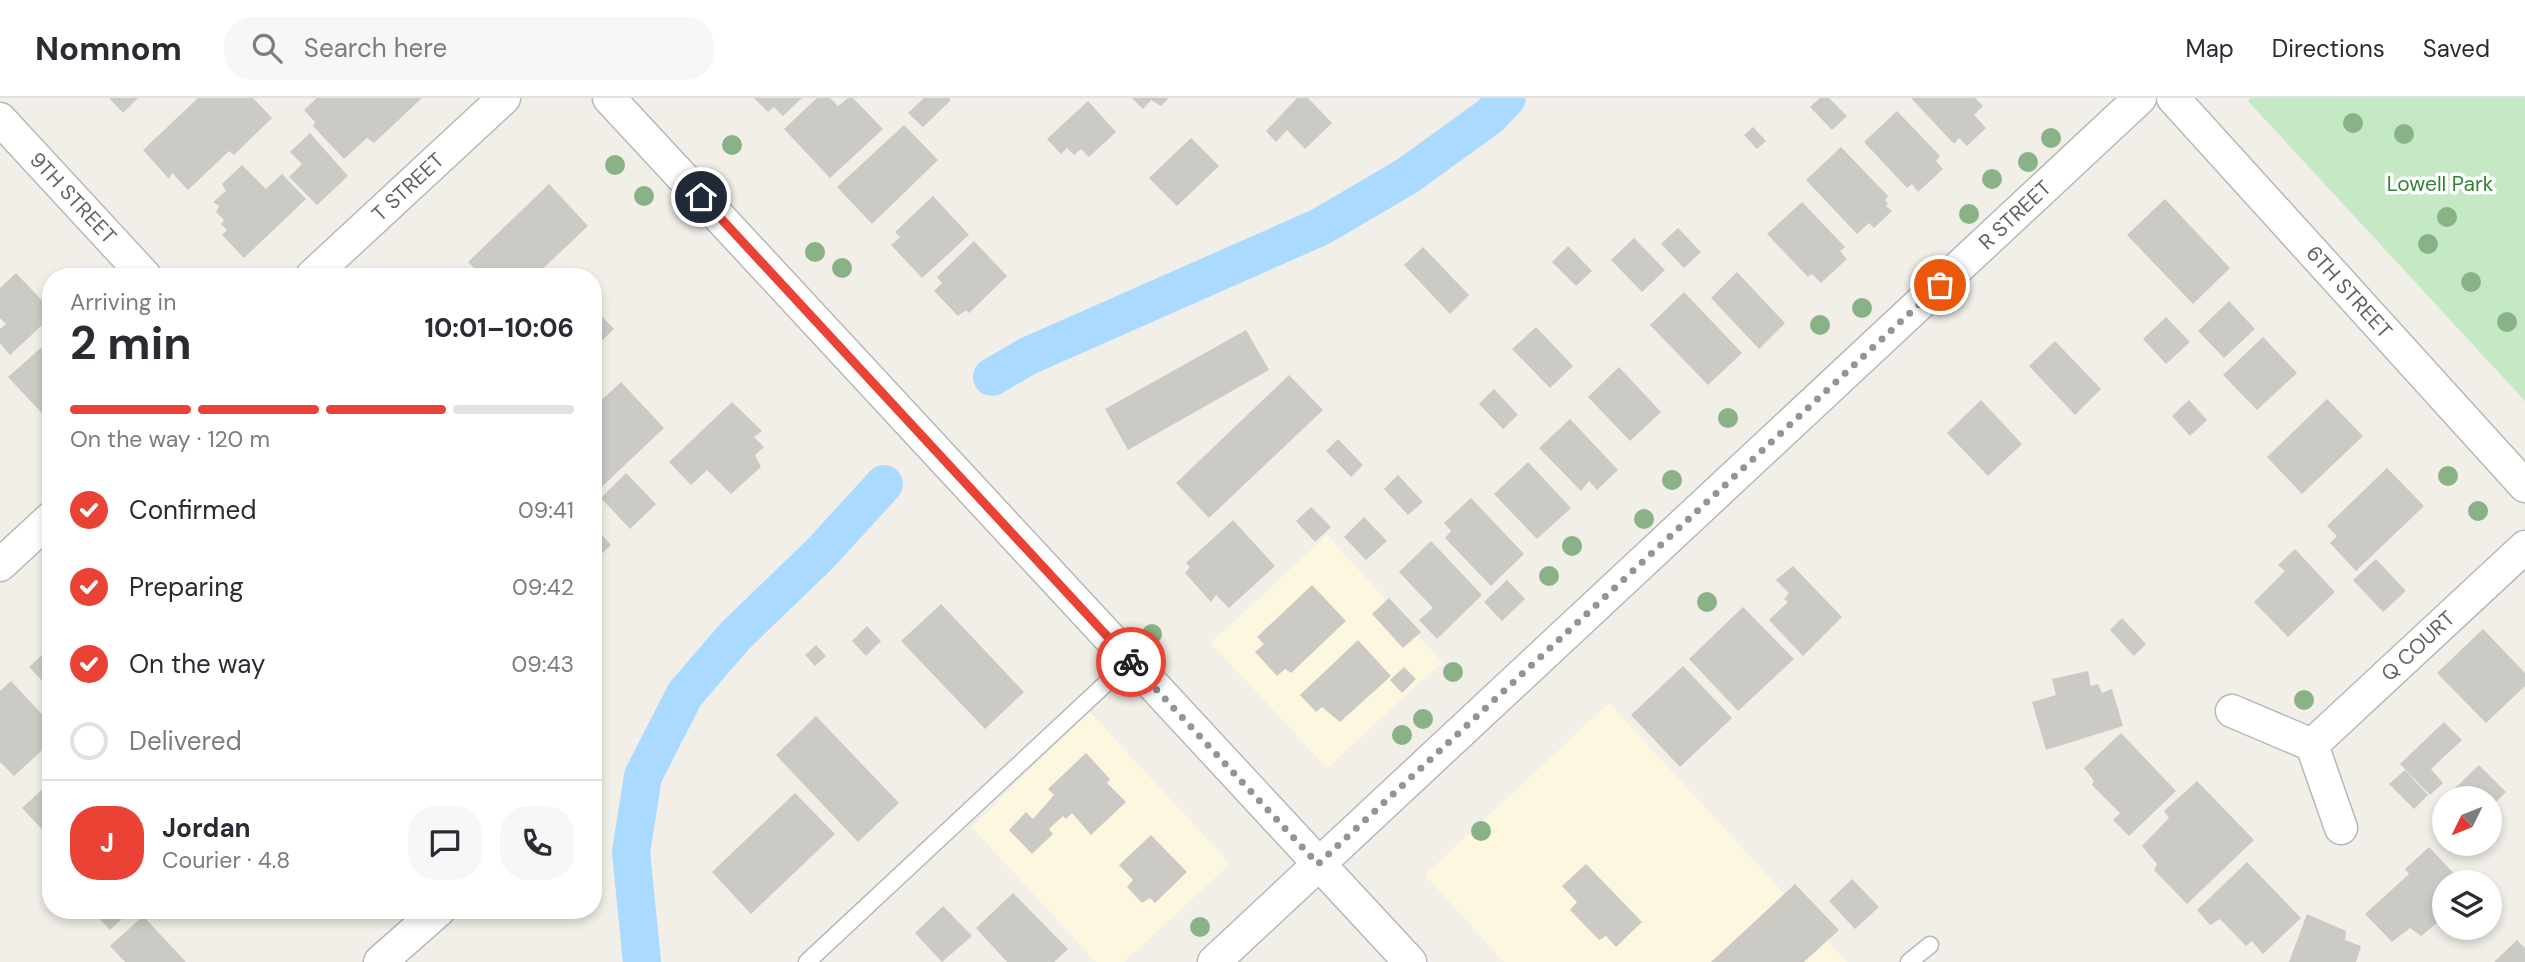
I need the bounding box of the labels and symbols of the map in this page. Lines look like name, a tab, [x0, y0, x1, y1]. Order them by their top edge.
street label: 9TH STREET	[23, 146, 123, 250]
street label: T STREET	[366, 146, 450, 228]
pin	[671, 167, 731, 227]
park label: Lowell Park	[2387, 170, 2494, 198]
street label: R STREET	[1973, 174, 2057, 256]
street label: 6TH STREET	[2300, 240, 2398, 345]
pin	[1910, 255, 1970, 315]
street label: Q COURT	[2375, 605, 2461, 687]
courier	[1096, 627, 1166, 697]
north arrow	[2432, 786, 2502, 856]

